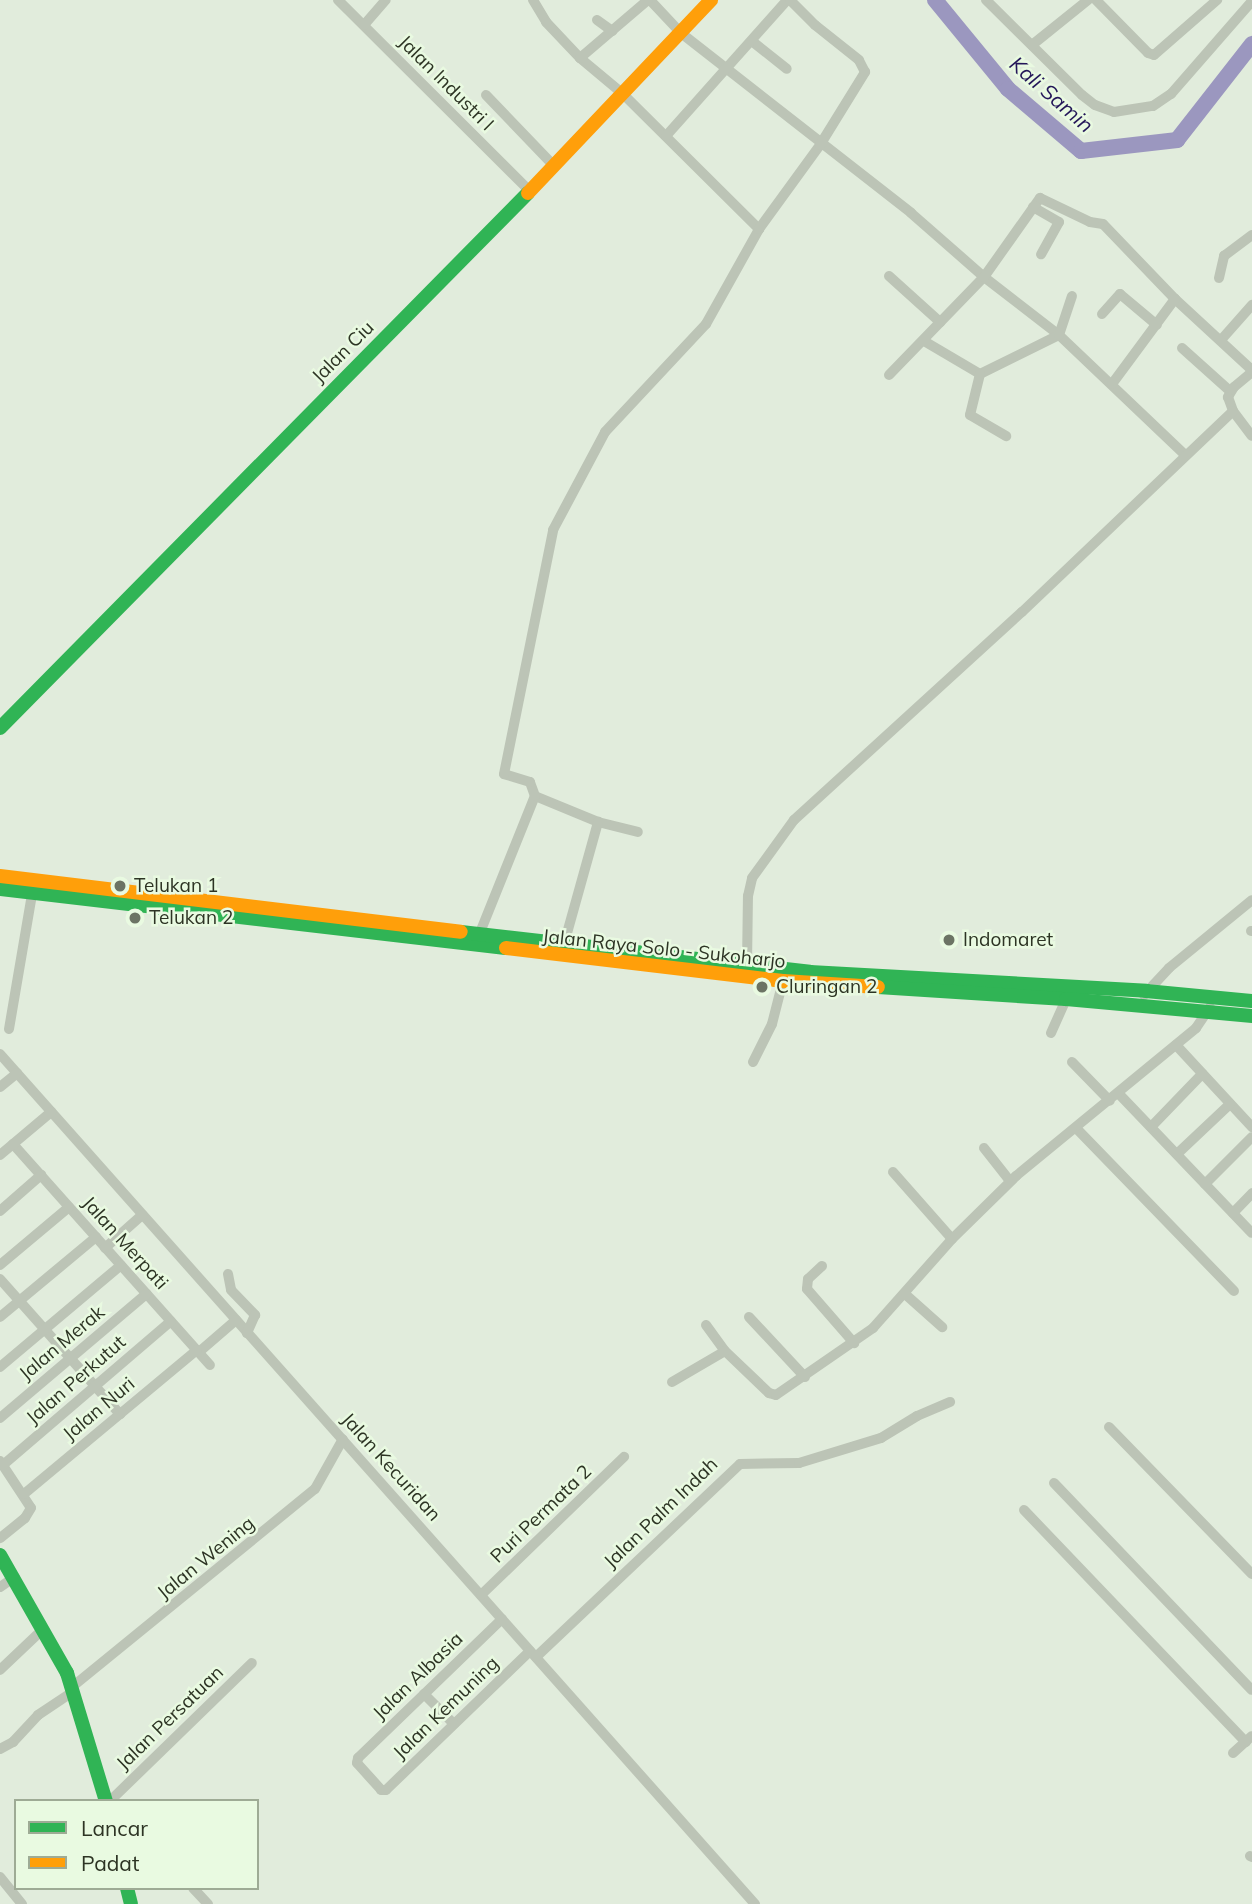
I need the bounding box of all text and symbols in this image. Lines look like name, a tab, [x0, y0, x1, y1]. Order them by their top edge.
street label: Jalan Industri I	[394, 31, 498, 135]
water label: Kali Samin	[1005, 51, 1099, 137]
street label: Jalan Ciu	[307, 316, 379, 388]
place label: Telukan 1	[134, 875, 218, 897]
marker: Telukan 1	[112, 878, 128, 894]
place label: Telukan 2	[149, 907, 233, 929]
marker: Telukan 2	[127, 910, 143, 926]
street label: Jalan Raya Solo - Sukoharjo	[541, 925, 787, 973]
place label: Indomaret	[963, 929, 1053, 951]
marker: Indomaret	[941, 932, 957, 948]
place label: Cluringan 2	[776, 976, 877, 998]
marker: Cluringan 2	[754, 979, 770, 995]
street label: Jalan Merpati	[77, 1192, 173, 1294]
street label: Jalan Merak	[15, 1301, 109, 1385]
street label: Jalan Perkutut	[22, 1331, 130, 1429]
street label: Jalan Nuri	[59, 1373, 139, 1445]
street label: Jalan Kecuridan	[337, 1408, 445, 1526]
street label: Jalan Palm Indah	[599, 1453, 723, 1573]
street label: Puri Permata 2	[486, 1460, 596, 1568]
street label: Jalan Wening	[153, 1512, 259, 1604]
street label: Jalan Albasia	[368, 1627, 468, 1725]
street label: Jalan Kemuning	[389, 1652, 503, 1764]
street label: Jalan Persatuan	[112, 1661, 228, 1775]
legend	[14, 1799, 259, 1890]
text: Lancar	[81, 1815, 148, 1841]
text: Padat	[81, 1850, 139, 1876]

